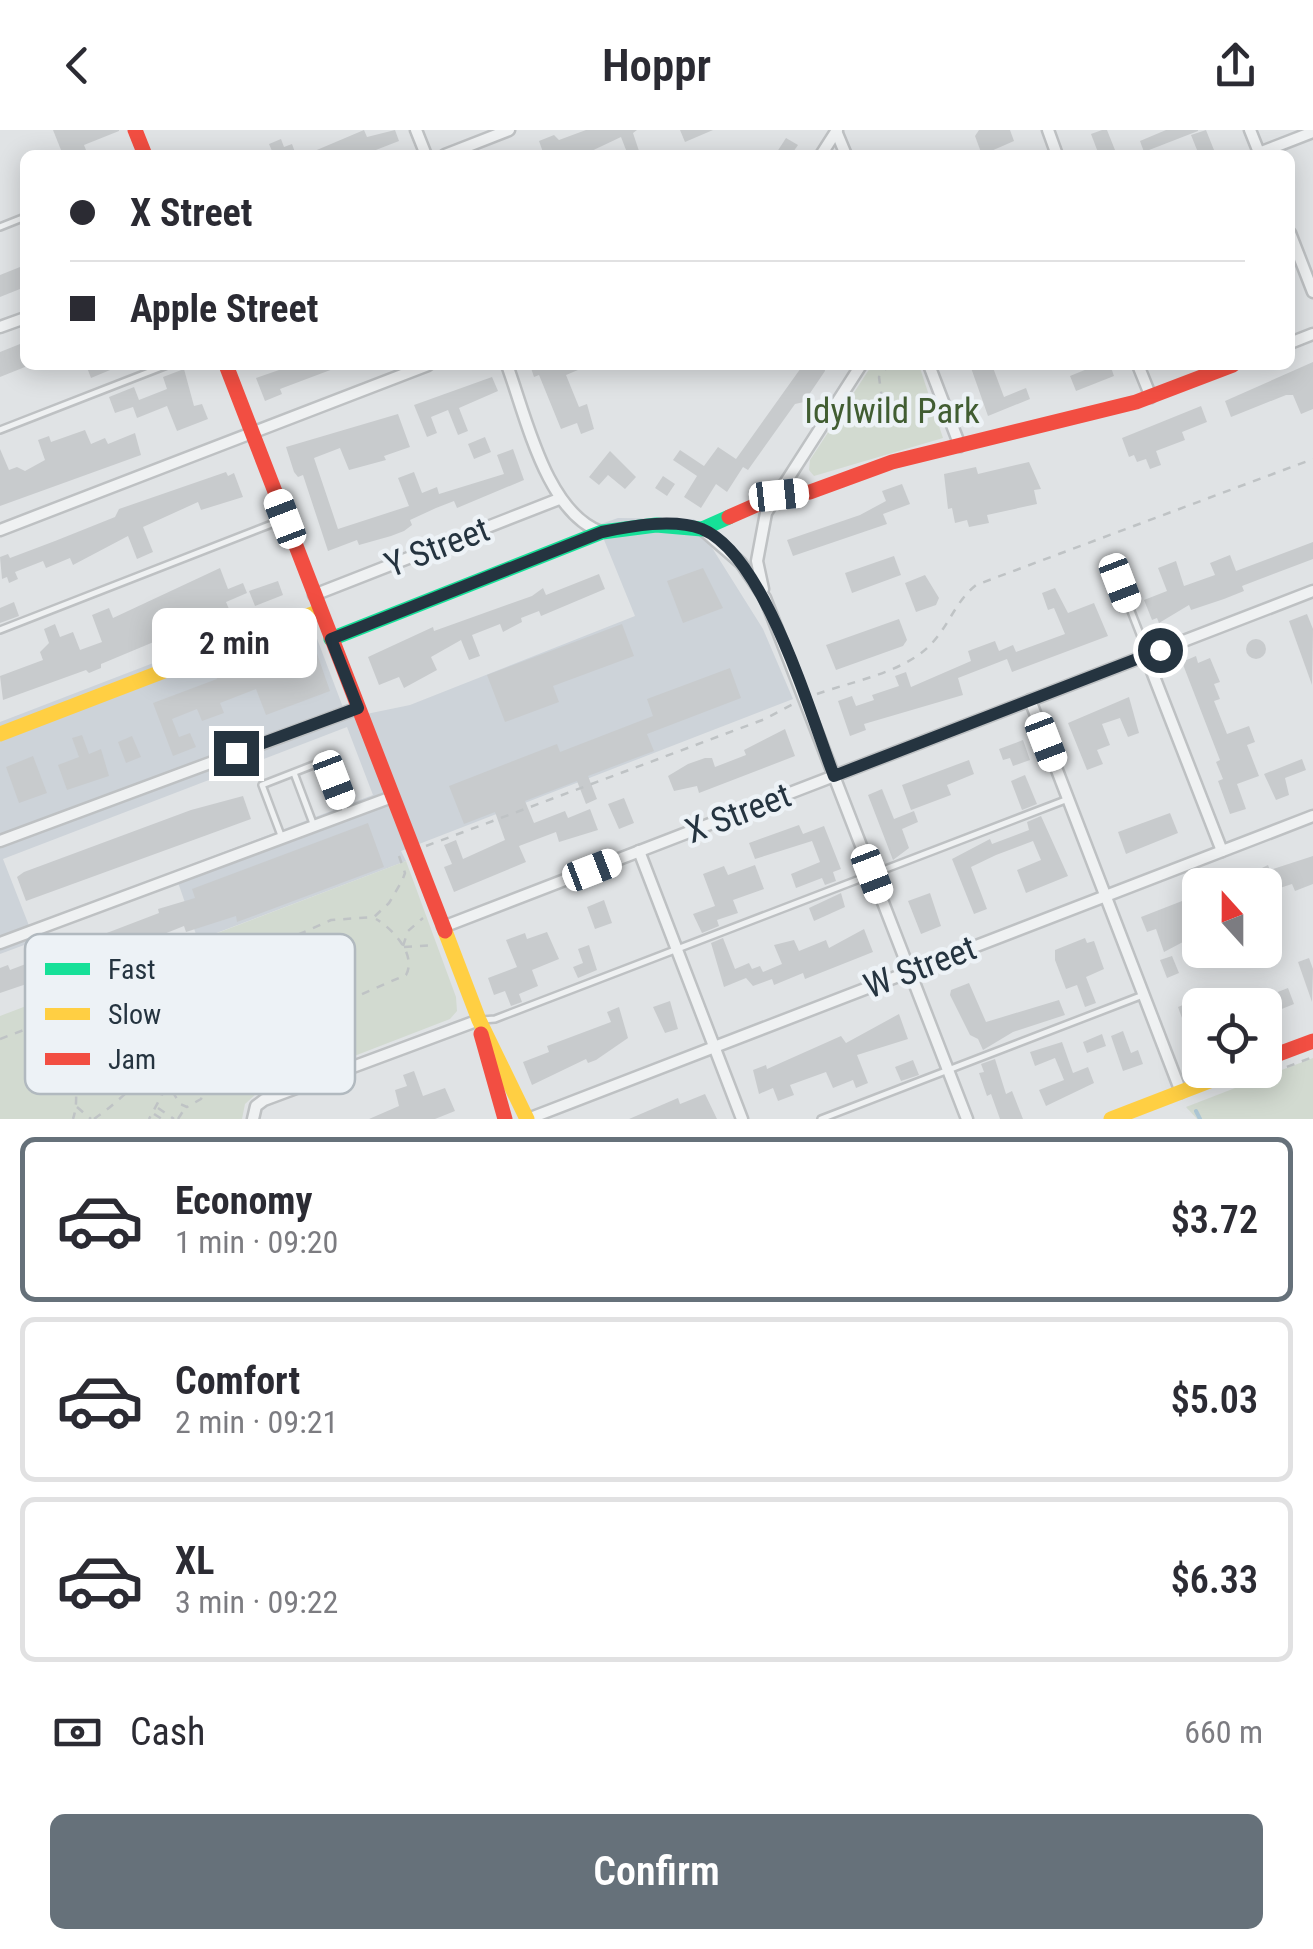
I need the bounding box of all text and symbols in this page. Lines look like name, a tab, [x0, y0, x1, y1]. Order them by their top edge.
icon: back	[50, 38, 105, 93]
icon: share	[1208, 38, 1263, 93]
text: Hoppr	[602, 39, 711, 92]
text: X Street	[130, 191, 252, 235]
text: Apple Street	[130, 287, 318, 331]
park label: Idylwild Park	[804, 391, 980, 432]
car	[748, 477, 810, 513]
car	[260, 486, 310, 552]
street label: Y Street	[379, 509, 495, 586]
car	[1095, 550, 1145, 616]
callout: 2 min	[154, 608, 318, 678]
text: 2 min	[199, 624, 270, 662]
route start	[1138, 628, 1183, 673]
car	[1021, 709, 1071, 775]
route end	[214, 731, 259, 776]
car	[309, 747, 359, 813]
street label: X Street	[680, 775, 797, 852]
car	[847, 841, 897, 907]
car	[559, 845, 625, 895]
north arrow	[1182, 868, 1282, 968]
map controls	[1182, 868, 1282, 1088]
street label: W Street	[858, 927, 982, 1008]
legend	[25, 934, 355, 1094]
text: Fast	[108, 953, 155, 986]
button: locate	[1182, 988, 1282, 1088]
text: Slow	[108, 998, 161, 1031]
text: Jam	[108, 1043, 156, 1076]
icon: car	[55, 1175, 145, 1265]
text: Economy	[175, 1179, 312, 1223]
text: $3.72	[1171, 1198, 1258, 1242]
text: 1 min · 09:20	[175, 1223, 338, 1261]
icon: car	[55, 1355, 145, 1445]
text: Comfort	[175, 1359, 300, 1403]
text: $5.03	[1171, 1378, 1258, 1422]
text: 2 min · 09:21	[175, 1403, 338, 1441]
icon: car	[55, 1535, 145, 1625]
text: XL	[175, 1539, 214, 1583]
text: $6.33	[1171, 1558, 1258, 1602]
text: 3 min · 09:22	[175, 1583, 338, 1621]
icon: cash	[50, 1705, 105, 1760]
text: Cash	[130, 1710, 205, 1754]
text: 660 m	[1184, 1713, 1263, 1751]
button: Confirm	[50, 1814, 1263, 1929]

